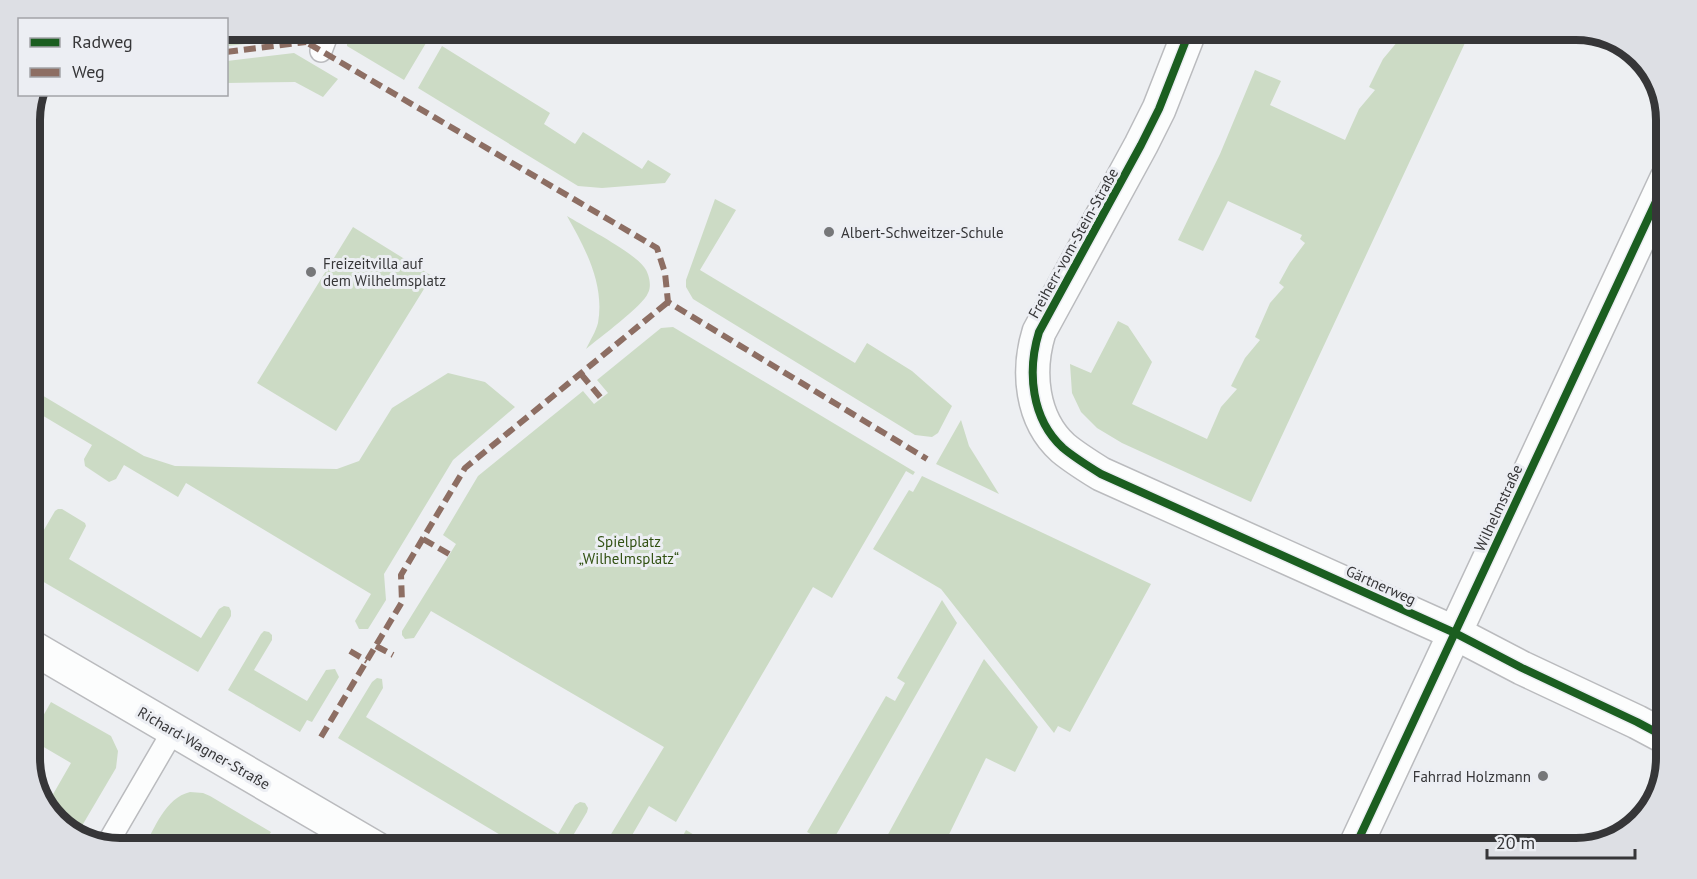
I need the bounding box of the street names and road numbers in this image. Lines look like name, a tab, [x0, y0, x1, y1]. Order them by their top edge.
street label: Freiherr-vom-Stein-Straße	[1024, 165, 1122, 321]
street label: Wilhelmstraße	[1470, 462, 1526, 554]
street label: Gärtnerweg	[1343, 561, 1419, 609]
street label: Richard-Wagner-Straße	[134, 702, 274, 794]

